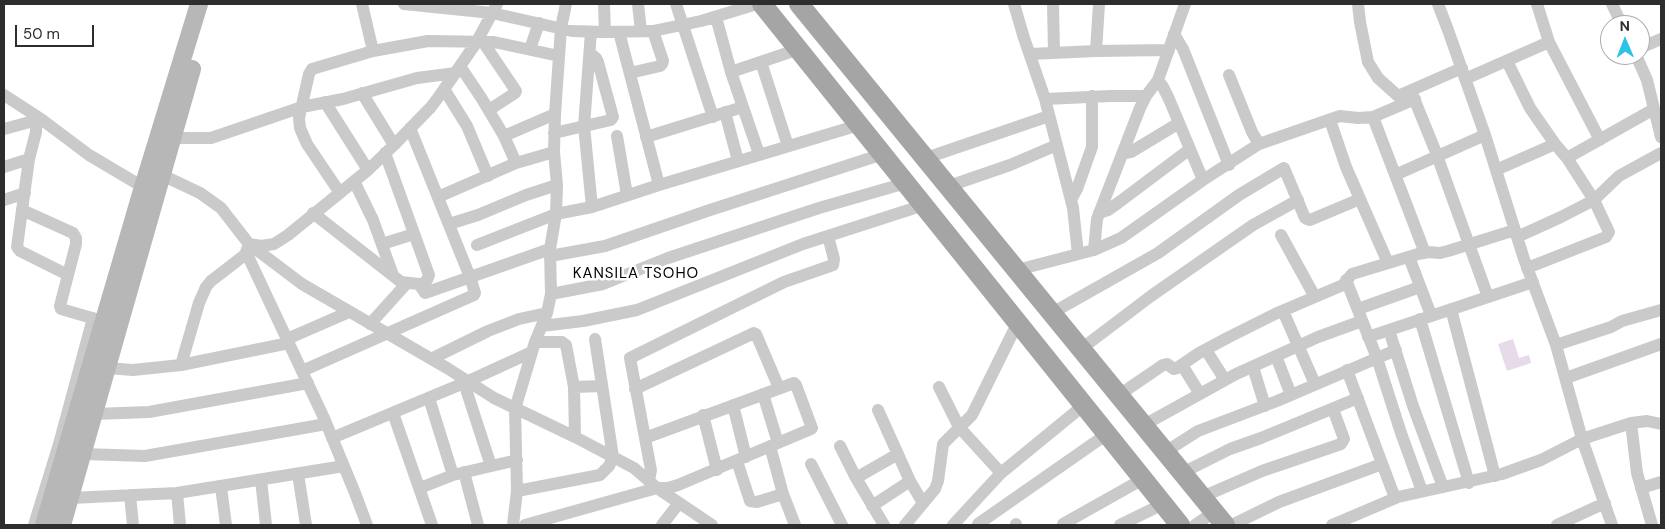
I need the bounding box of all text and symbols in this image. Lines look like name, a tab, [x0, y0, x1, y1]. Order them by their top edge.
scale bar	[18, 15, 96, 47]
north arrow	[1600, 15, 1650, 65]
text: N	[1619, 17, 1630, 35]
text: 50 m	[23, 24, 60, 44]
district label: KANSILA TSOHO	[571, 265, 701, 283]

